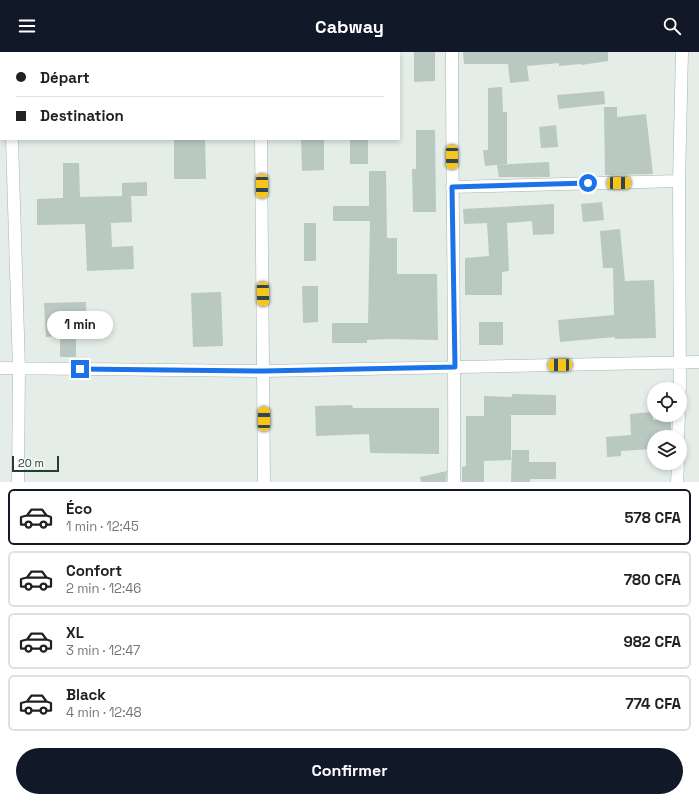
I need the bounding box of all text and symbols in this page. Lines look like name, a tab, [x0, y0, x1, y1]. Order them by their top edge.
icon: menu	[16, 15, 38, 37]
text: Cabway	[315, 15, 384, 38]
icon: search	[661, 15, 683, 37]
text: Départ	[40, 68, 90, 87]
text: Destination	[40, 106, 124, 125]
car	[446, 145, 458, 169]
car	[256, 174, 268, 198]
route start	[579, 174, 597, 192]
car	[607, 177, 631, 189]
car	[257, 282, 269, 306]
callout: 1 min	[47, 311, 113, 339]
text: 1 min	[64, 316, 96, 333]
car	[548, 359, 572, 371]
route end	[71, 360, 89, 378]
map controls	[647, 382, 687, 470]
button: locate	[647, 382, 687, 422]
car	[258, 407, 270, 431]
button: layers	[647, 430, 687, 470]
scale bar	[12, 454, 59, 473]
text: 20 m	[18, 456, 44, 470]
icon: car	[18, 499, 54, 535]
text: Éco	[66, 499, 92, 518]
text: 578 CFA	[625, 508, 681, 527]
text: 1 min · 12:45	[66, 518, 139, 535]
icon: car	[18, 561, 54, 597]
text: Confort	[66, 561, 122, 580]
text: 780 CFA	[624, 570, 681, 589]
text: 2 min · 12:46	[66, 580, 141, 597]
icon: car	[18, 623, 54, 659]
text: XL	[66, 623, 84, 642]
text: 982 CFA	[623, 632, 681, 651]
text: 3 min · 12:47	[66, 642, 140, 659]
icon: car	[18, 685, 54, 721]
text: Black	[66, 685, 106, 704]
text: 774 CFA	[625, 694, 681, 713]
text: 4 min · 12:48	[66, 704, 142, 721]
button: Confirmer	[16, 748, 683, 794]

